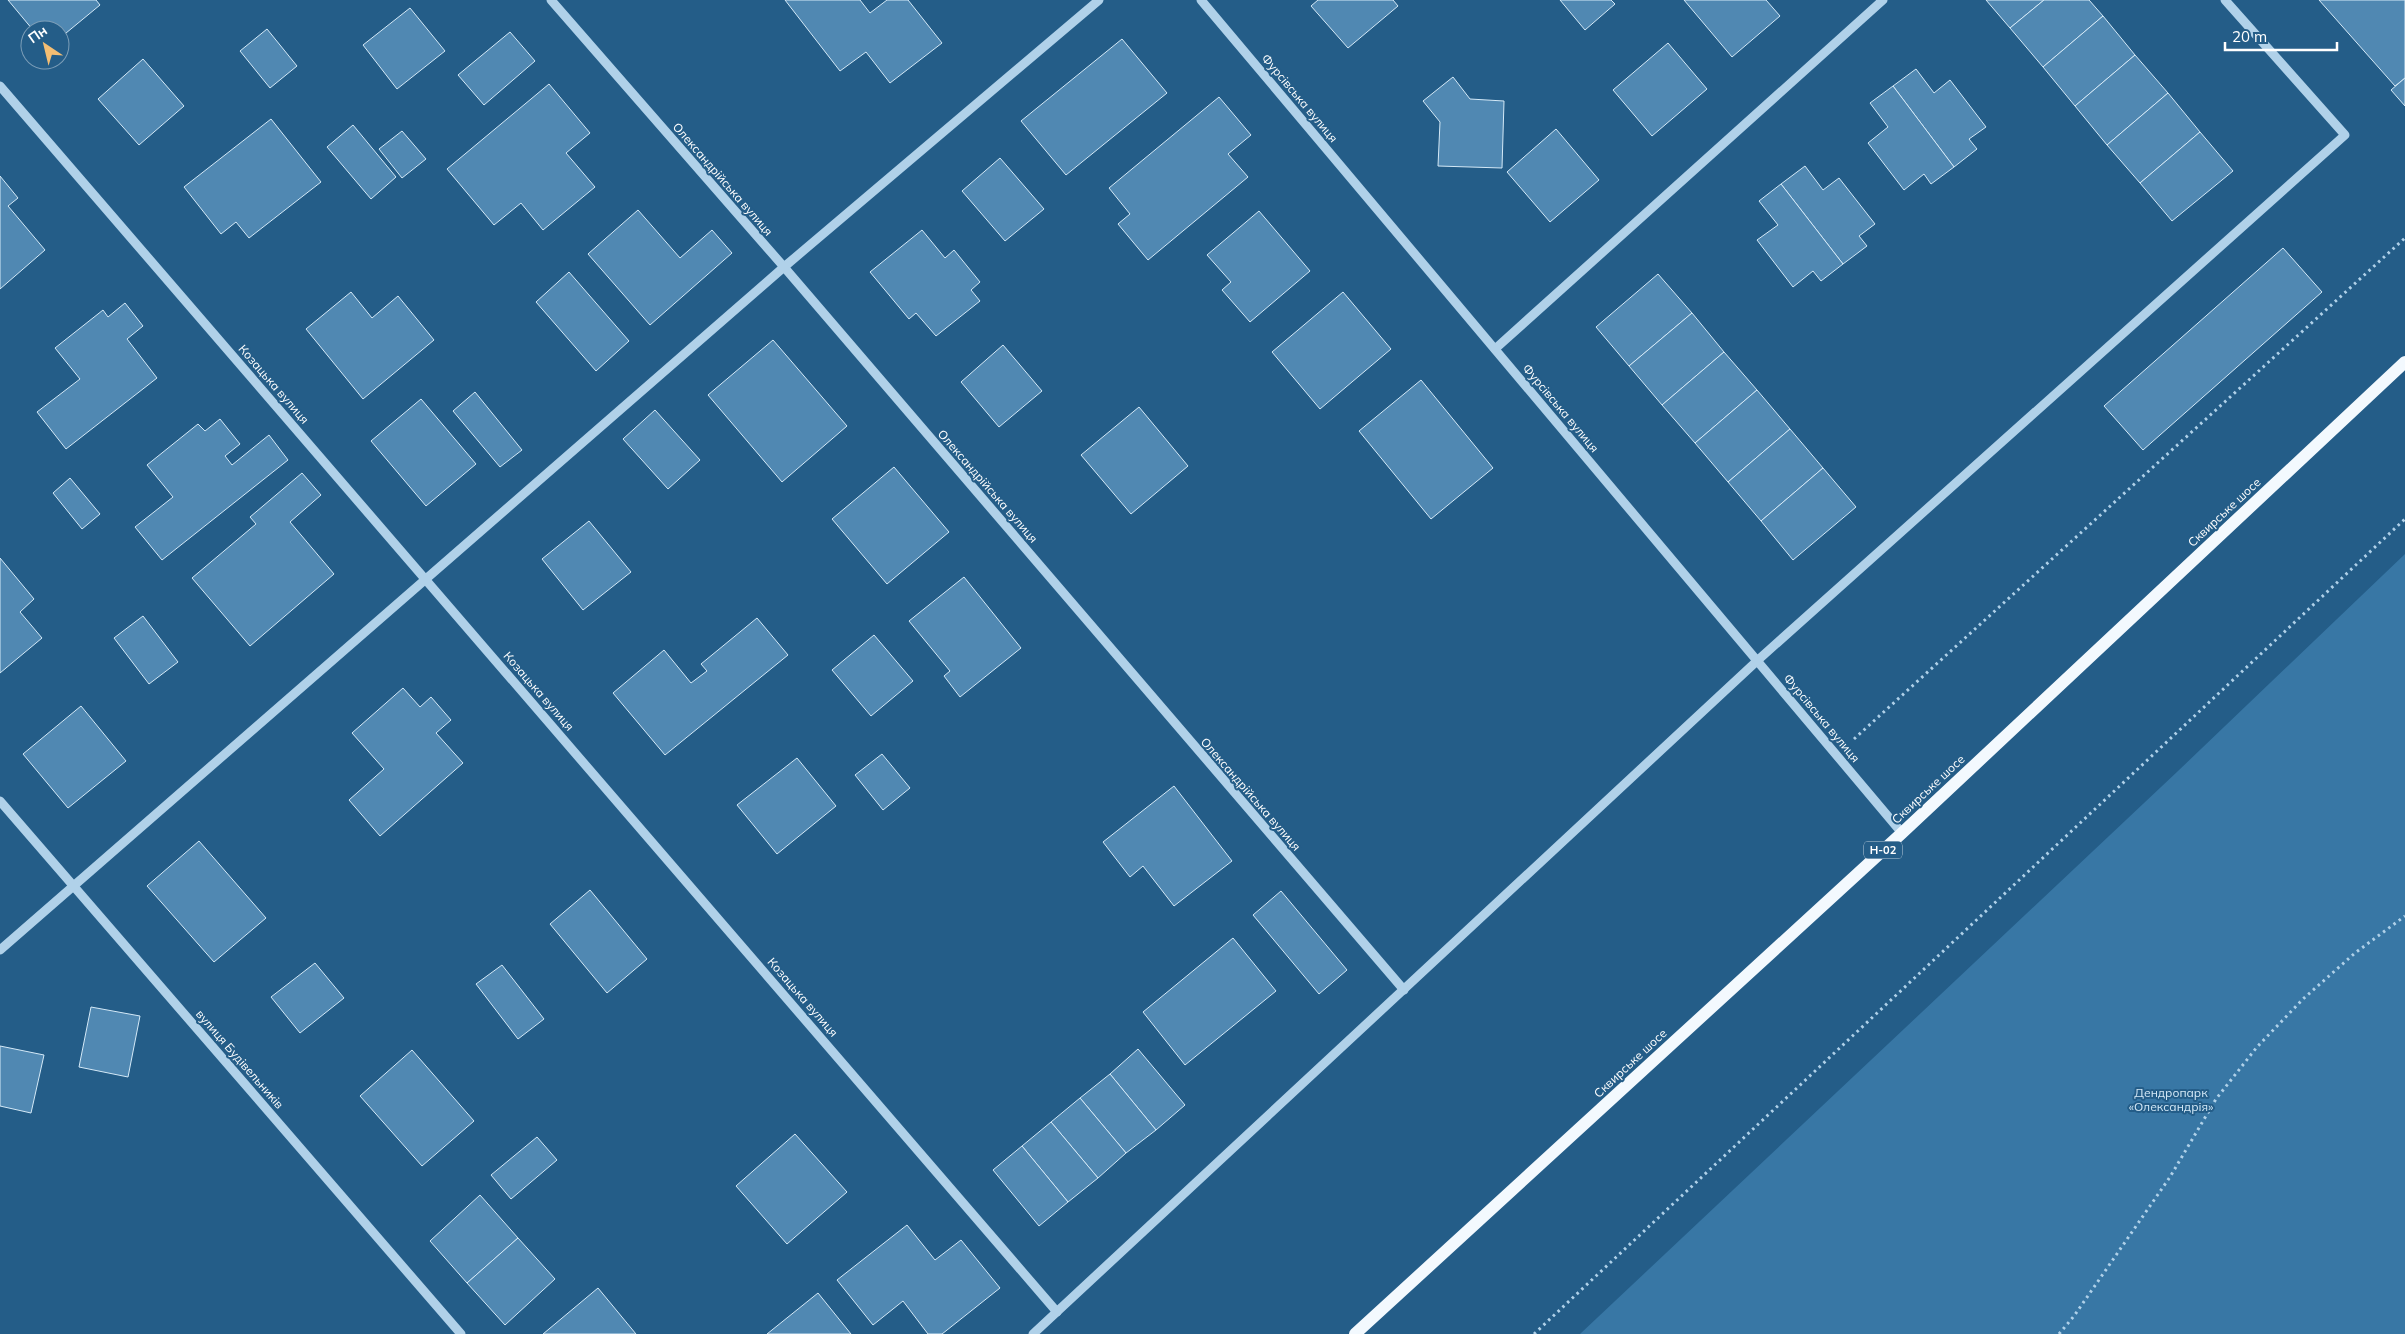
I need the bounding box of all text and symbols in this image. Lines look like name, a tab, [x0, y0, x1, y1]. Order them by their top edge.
north arrow	[20, 20, 70, 70]
scale bar	[2225, 20, 2338, 52]
text: Пн	[24, 21, 51, 47]
text: 20 m	[2232, 27, 2267, 46]
street label: Фурсівська вулиця	[1259, 51, 1341, 145]
street label: Олександрійська вулиця	[670, 119, 776, 239]
street label: Козацька вулиця	[236, 341, 312, 427]
street label: Фурсівська вулиця	[1520, 361, 1602, 455]
street label: Олександрійська вулиця	[935, 426, 1041, 546]
street label: Сквирське шосе	[2184, 474, 2264, 550]
street label: Козацька вулиця	[501, 648, 577, 734]
street label: Фурсівська вулиця	[1781, 671, 1863, 765]
street label: Олександрійська вулиця	[1198, 734, 1304, 854]
street label: Сквирське шосе	[1888, 751, 1968, 827]
road number: Н-02	[1864, 842, 1902, 858]
street label: Козацька вулиця	[765, 954, 841, 1040]
street label: вулиця Будівельників	[193, 1006, 287, 1112]
street label: Сквирське шосе	[1590, 1025, 1670, 1101]
park label: Дендропарк «Олександрія»	[2129, 1085, 2214, 1114]

